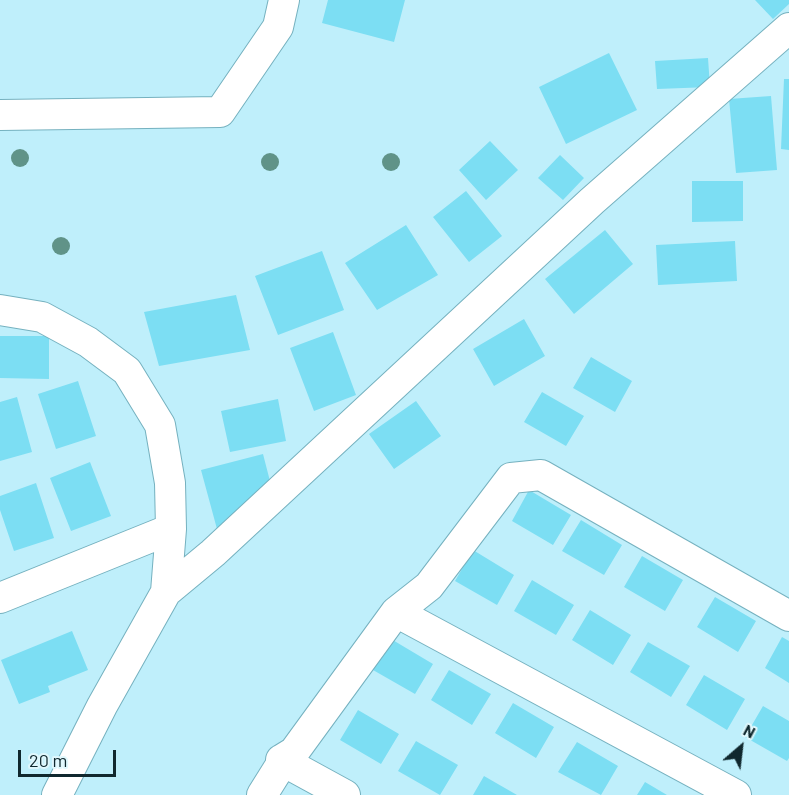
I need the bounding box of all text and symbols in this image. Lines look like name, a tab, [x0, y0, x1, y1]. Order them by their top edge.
north arrow	[711, 717, 771, 777]
text: N	[741, 720, 759, 742]
scale bar	[21, 738, 118, 776]
text: 20 m	[29, 749, 67, 771]

